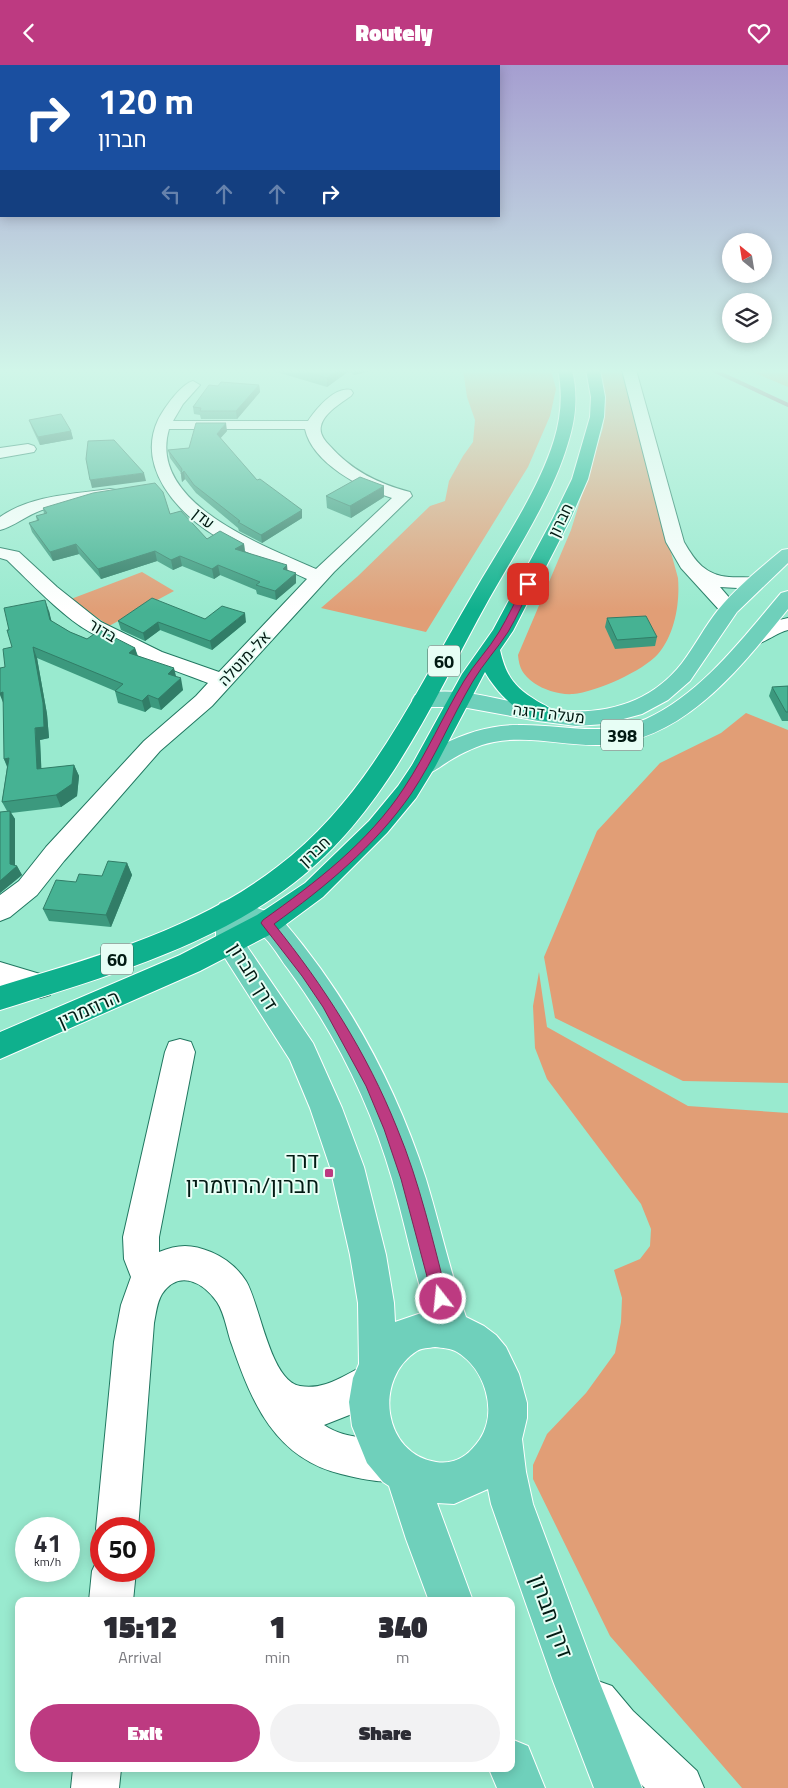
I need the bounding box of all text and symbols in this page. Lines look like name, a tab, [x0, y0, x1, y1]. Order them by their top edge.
text: Routely	[355, 16, 433, 50]
icon: back	[15, 19, 43, 47]
icon: heart	[745, 19, 773, 47]
text: 120 m	[98, 74, 194, 128]
icon: right	[15, 85, 80, 150]
text: חברון	[98, 122, 147, 156]
icon: left	[157, 180, 185, 208]
icon: ahead	[210, 180, 238, 208]
icon: ahead	[263, 180, 291, 208]
icon: right	[316, 180, 344, 208]
north arrow	[722, 233, 772, 283]
map controls	[722, 233, 772, 343]
button: layers	[722, 293, 772, 343]
street label: חברון	[541, 499, 579, 541]
street label: עדן	[188, 502, 220, 534]
pin	[507, 563, 549, 605]
icon: arrive	[514, 570, 542, 598]
street label: בדור	[84, 612, 122, 648]
street label: אל-מוטלה	[212, 625, 276, 691]
road number: 60	[428, 645, 460, 677]
street label: מעלה דרגה	[512, 697, 586, 729]
road number: 398	[601, 719, 643, 751]
street label: חברון	[293, 830, 335, 872]
street label: דרך חברון	[222, 937, 286, 1015]
road number: 60	[101, 944, 133, 975]
street label: הרוזמרין	[52, 981, 124, 1035]
place label: דרך חברון/הרוזמרין	[186, 1143, 319, 1202]
marker: דרך חברון/הרוזמרין	[323, 1167, 335, 1179]
position arrow	[414, 1272, 466, 1324]
speed limit sign: 50	[90, 1517, 155, 1582]
text: 41	[33, 1524, 62, 1562]
text: km/h	[34, 1552, 61, 1571]
street label: דרך חברון	[521, 1570, 583, 1662]
text: 15:12	[103, 1604, 177, 1650]
text: 1	[269, 1604, 286, 1650]
text: 340	[378, 1604, 427, 1650]
text: Arrival	[118, 1645, 162, 1669]
text: min	[265, 1645, 290, 1669]
text: m	[396, 1645, 409, 1669]
button: Exit	[30, 1704, 260, 1762]
button: Share	[270, 1704, 500, 1762]

